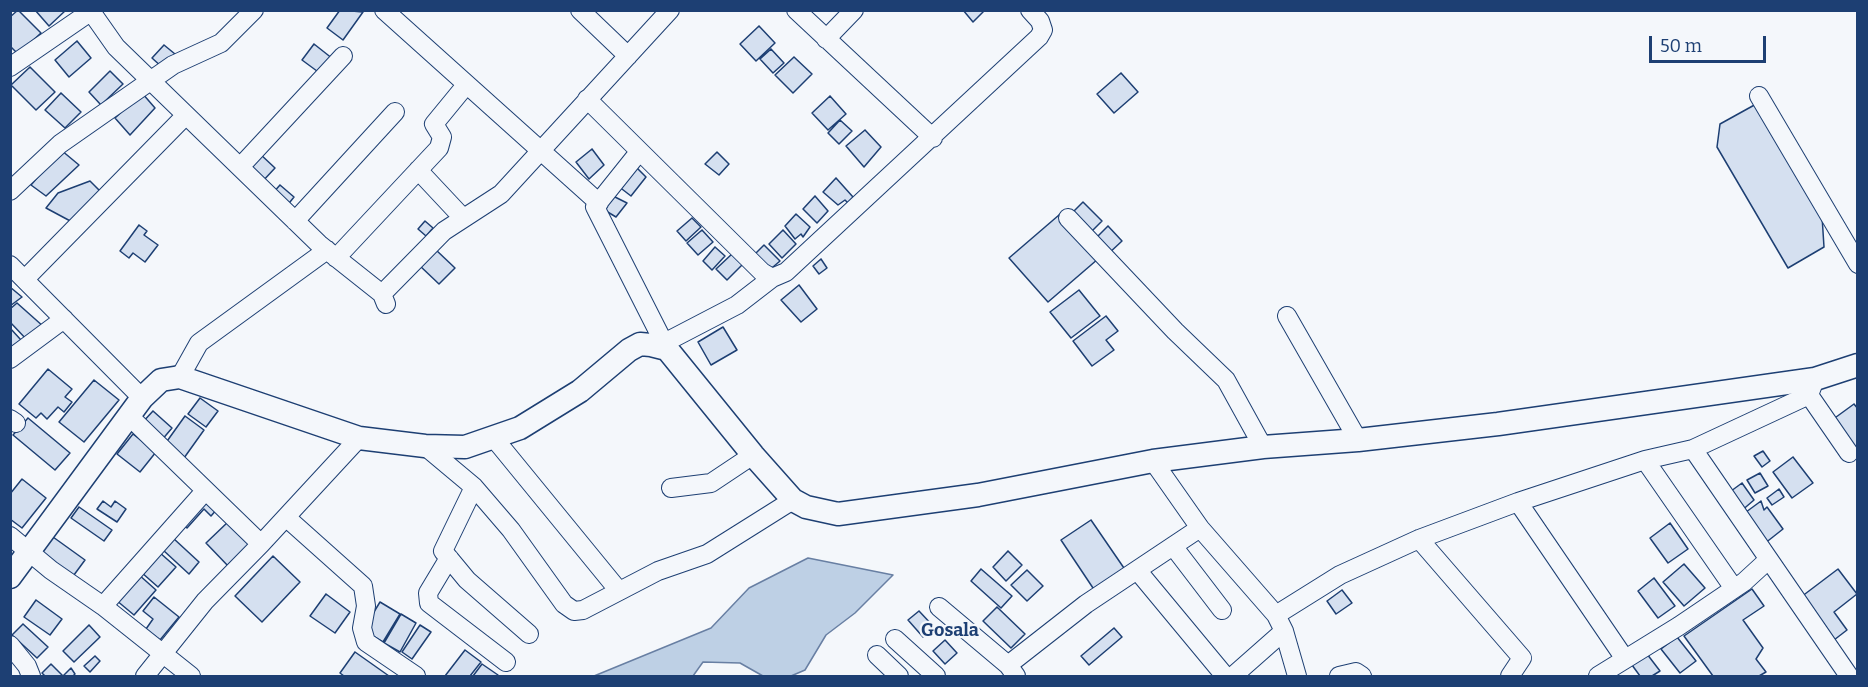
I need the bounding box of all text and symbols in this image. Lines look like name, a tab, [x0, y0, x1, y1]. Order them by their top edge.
scale bar	[1652, 24, 1769, 62]
text: 50 m	[1660, 35, 1702, 57]
district label: Gosala	[921, 620, 979, 642]

